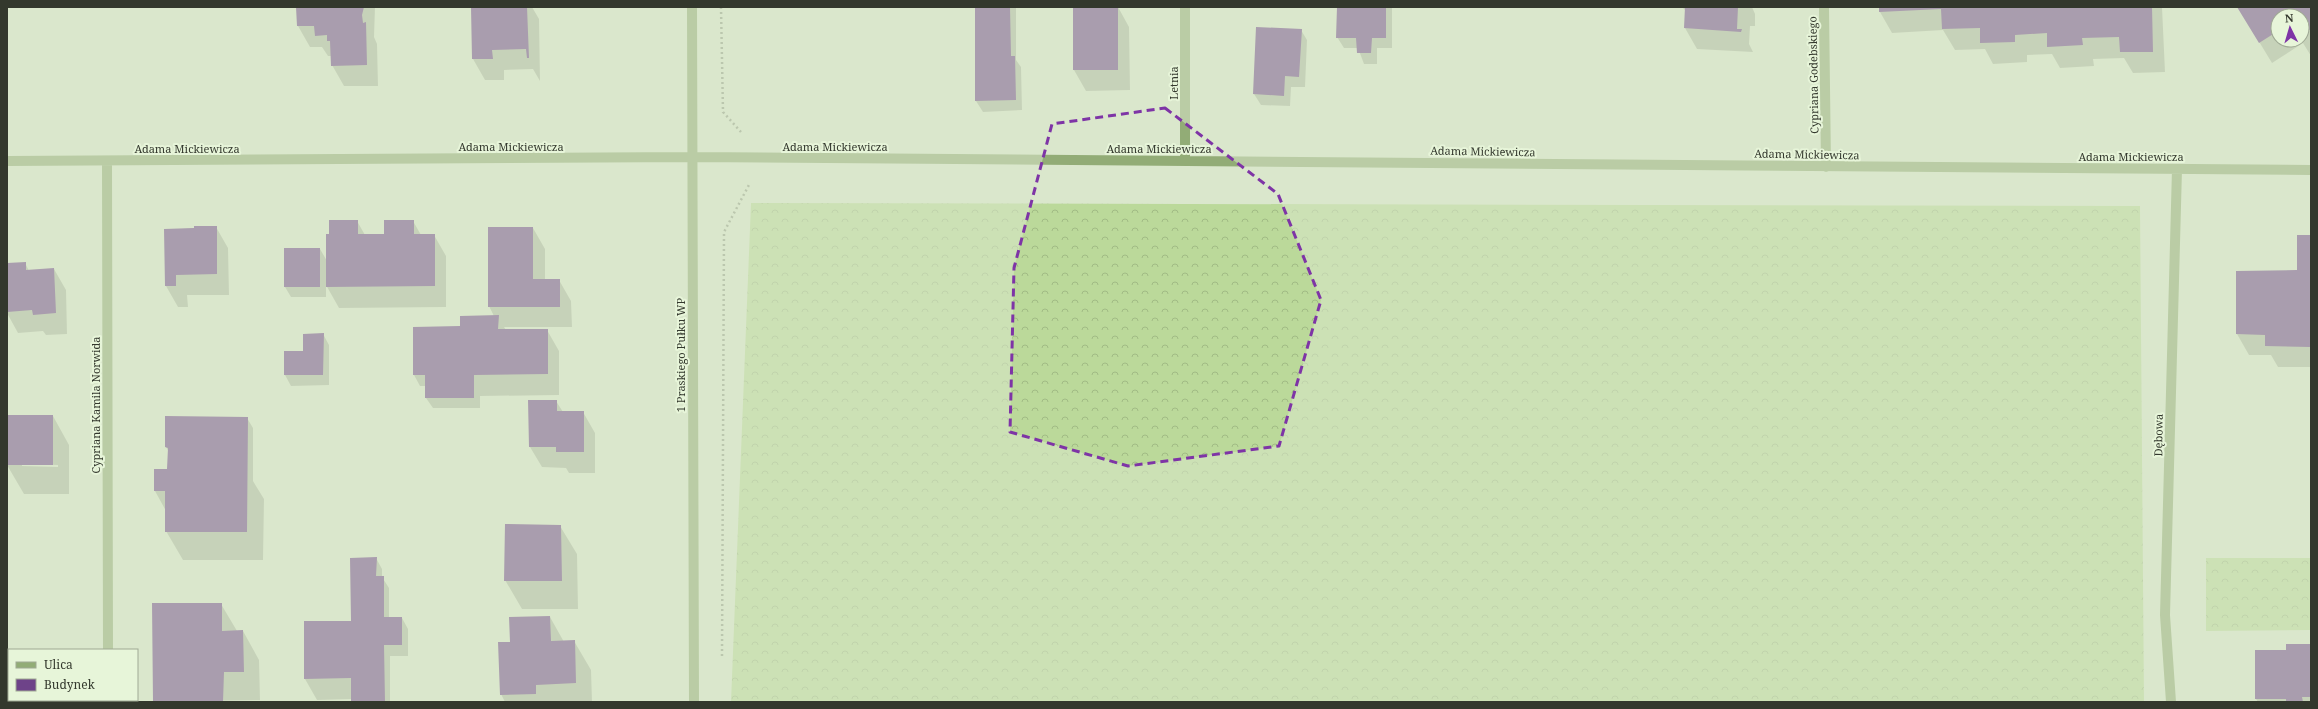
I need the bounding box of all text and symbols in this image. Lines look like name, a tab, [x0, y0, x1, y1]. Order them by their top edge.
north arrow	[2270, 8, 2310, 48]
text: N	[2284, 10, 2294, 25]
street label: Cypriana Godebskiego	[1804, 16, 1822, 134]
street label: Letnia	[1166, 66, 1181, 100]
street label: Adama Mickiewicza	[458, 139, 564, 154]
street label: Adama Mickiewicza	[782, 139, 888, 154]
street label: Adama Mickiewicza	[134, 141, 240, 156]
street label: Adama Mickiewicza	[1106, 141, 1212, 156]
street label: Adama Mickiewicza	[1430, 143, 1536, 159]
street label: Adama Mickiewicza	[1754, 146, 1860, 162]
street label: Adama Mickiewicza	[2078, 149, 2184, 164]
street label: 1 Praskiego Pułku WP	[673, 297, 688, 412]
street label: Cypriana Kamila Norwida	[88, 337, 103, 473]
street label: Dębowa	[2150, 414, 2166, 456]
legend	[8, 649, 138, 701]
text: Ulica	[44, 656, 73, 673]
text: Budynek	[44, 676, 96, 693]

